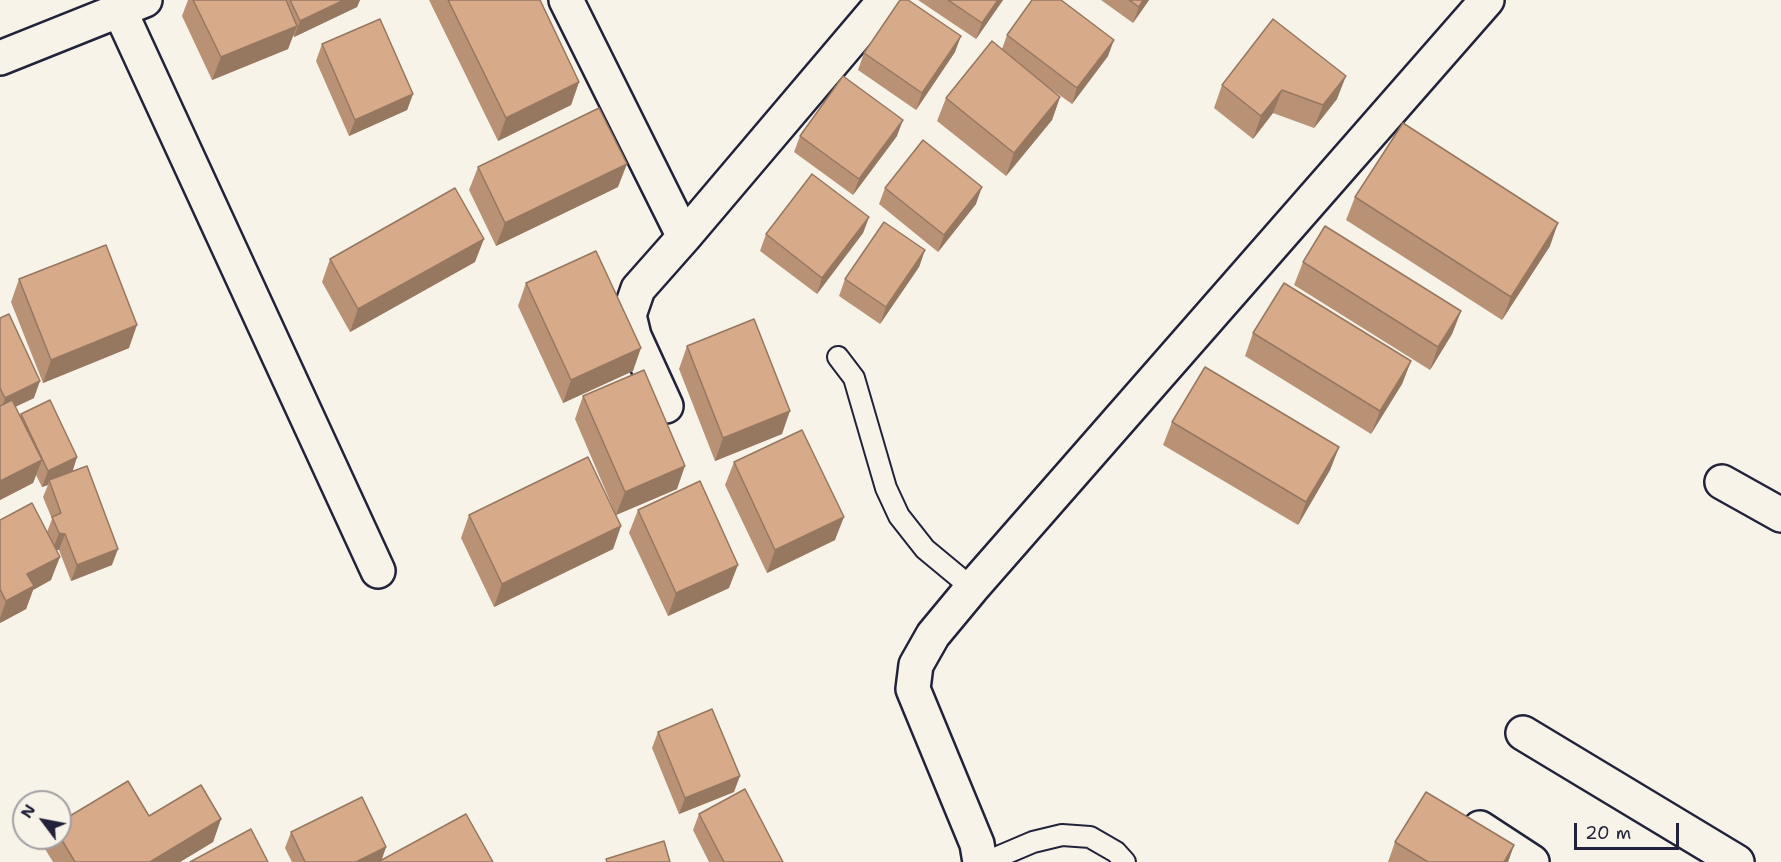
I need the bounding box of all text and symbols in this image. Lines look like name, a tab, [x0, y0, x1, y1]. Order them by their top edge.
north arrow	[12, 790, 72, 850]
text: N	[16, 800, 40, 822]
scale bar	[1577, 811, 1682, 849]
text: 20 m	[1585, 821, 1631, 845]

